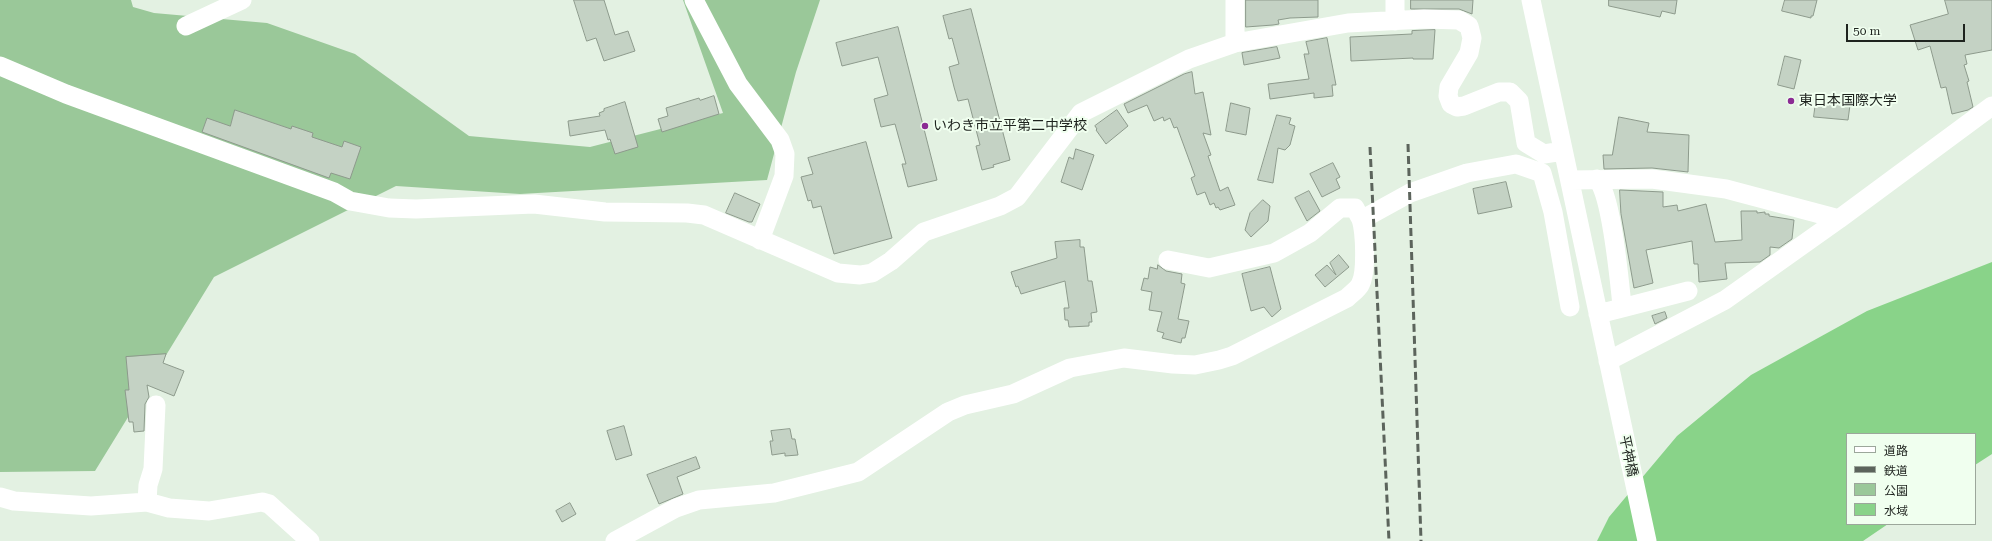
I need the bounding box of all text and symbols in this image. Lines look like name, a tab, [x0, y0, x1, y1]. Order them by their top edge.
scale bar	[1848, 16, 1967, 42]
text: 50 m	[1853, 24, 1880, 38]
place label: 東日本国際大学	[1799, 93, 1897, 109]
marker: 東日本国際大学	[1786, 96, 1796, 106]
place label: いわき市立平第二中学校	[933, 118, 1087, 134]
marker: いわき市立平第二中学校	[920, 121, 930, 131]
legend	[1846, 433, 1976, 525]
street label: 平神橋	[1615, 434, 1641, 478]
text: 道路	[1884, 444, 1908, 458]
text: 鉄道	[1884, 464, 1908, 478]
text: 公園	[1884, 484, 1908, 498]
text: 水域	[1884, 504, 1908, 518]

